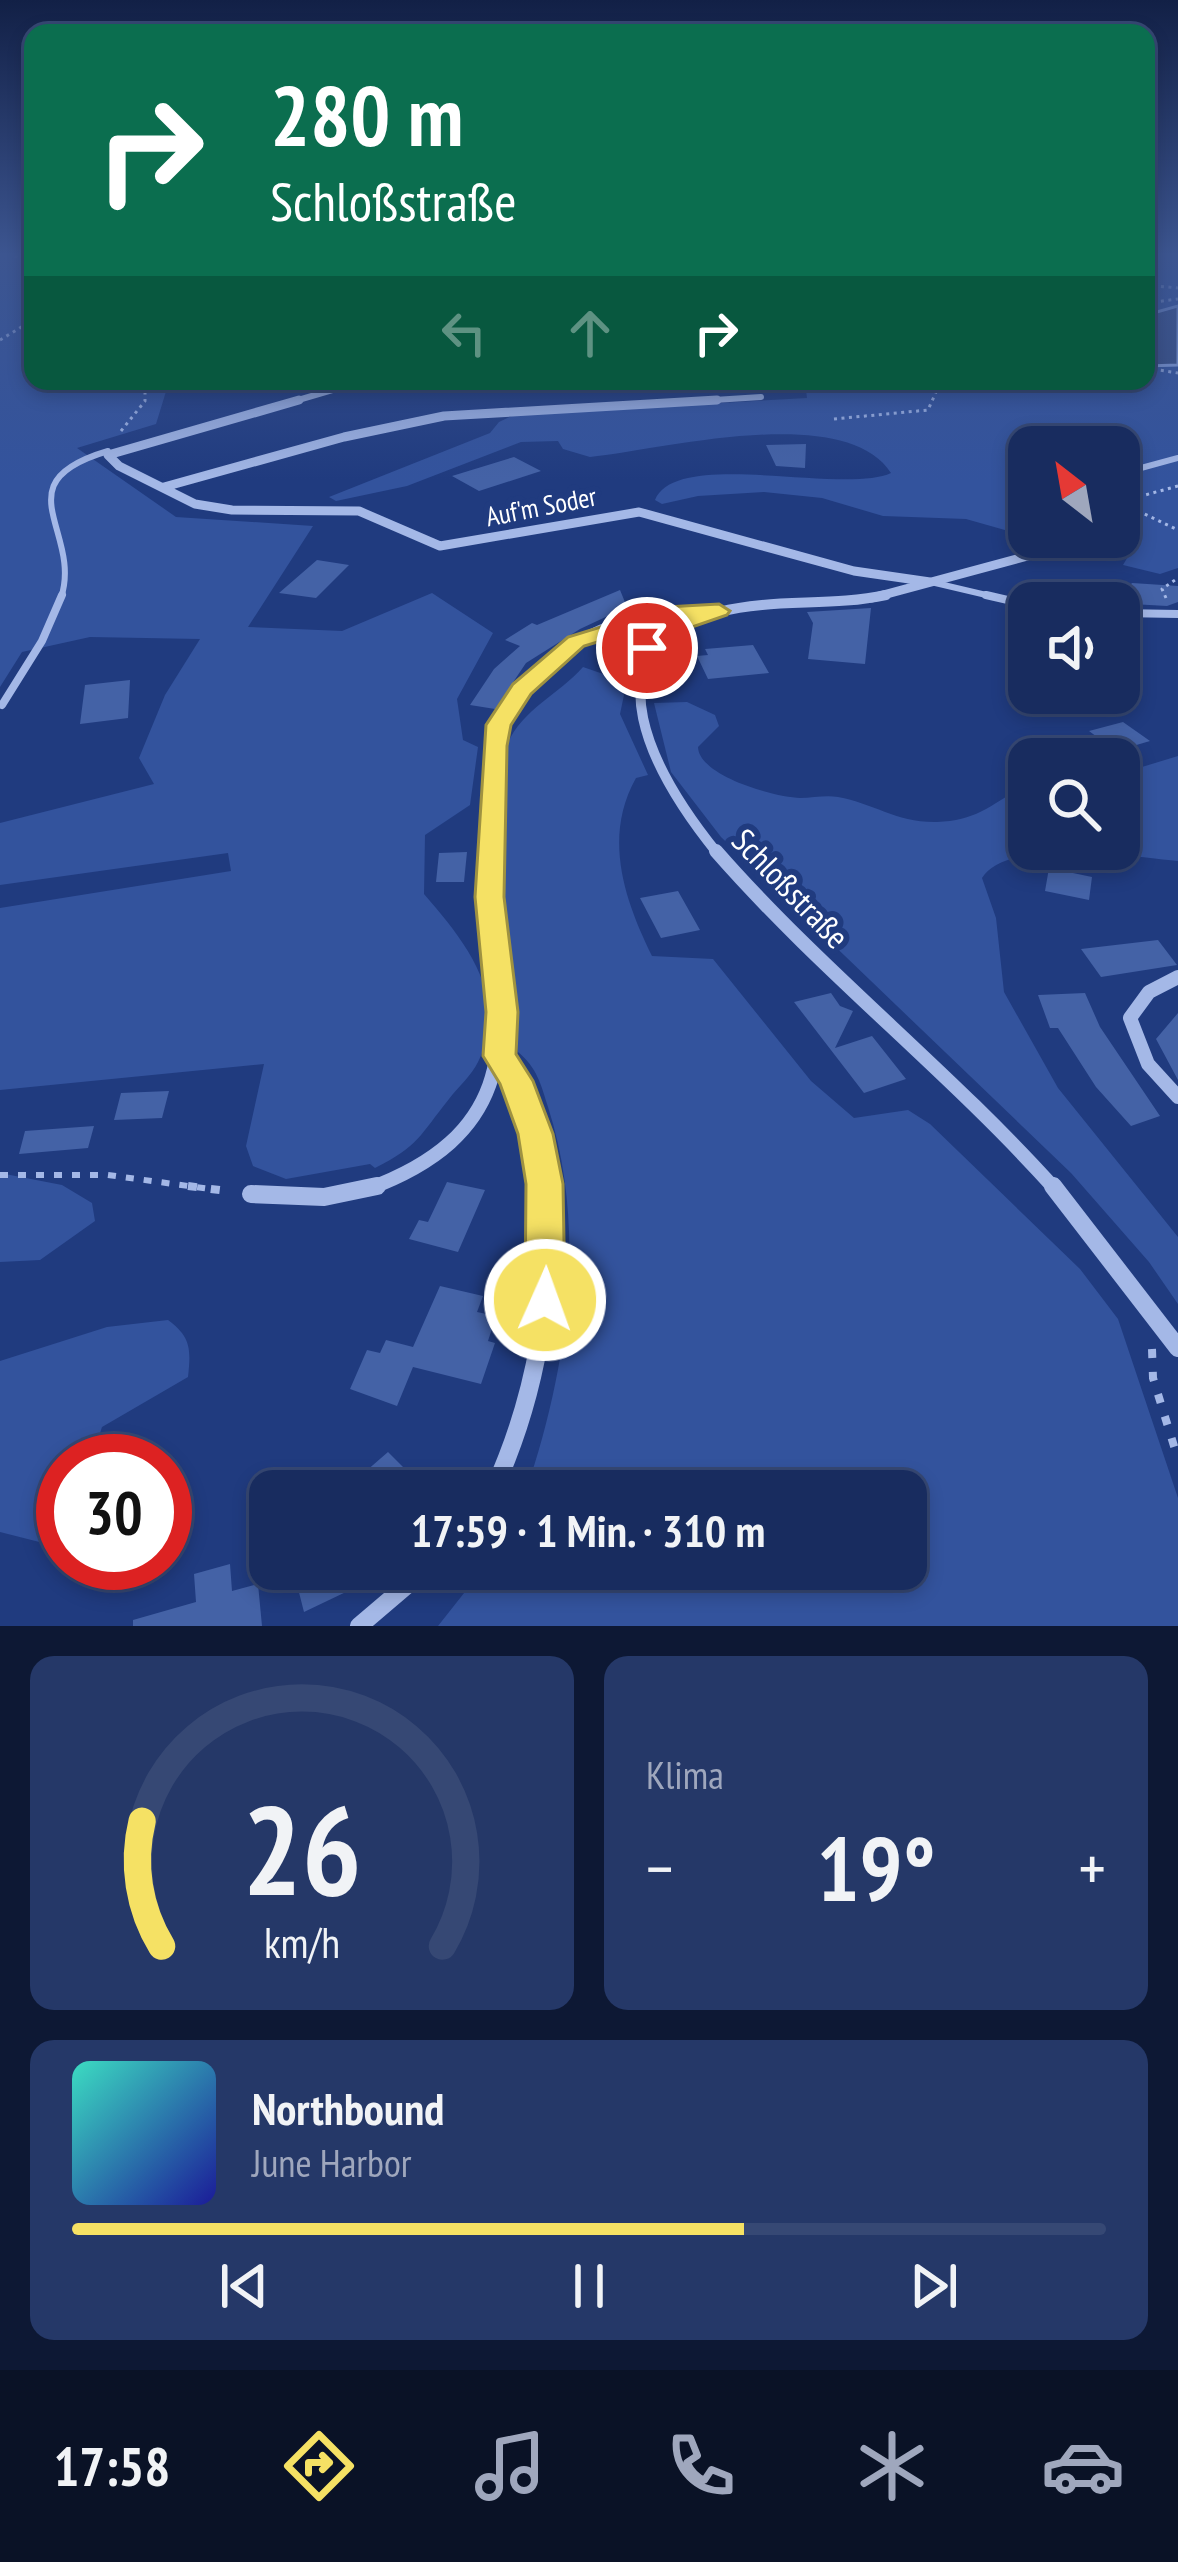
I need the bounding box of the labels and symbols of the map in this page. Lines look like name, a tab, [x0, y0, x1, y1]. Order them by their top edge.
north arrow	[1008, 426, 1140, 558]
street label: Auf'm Soder	[483, 479, 600, 533]
pin	[596, 597, 698, 699]
street label: Schloßstraße	[723, 819, 859, 957]
position arrow	[482, 1237, 608, 1363]
speed limit sign: 30	[36, 1434, 192, 1590]

